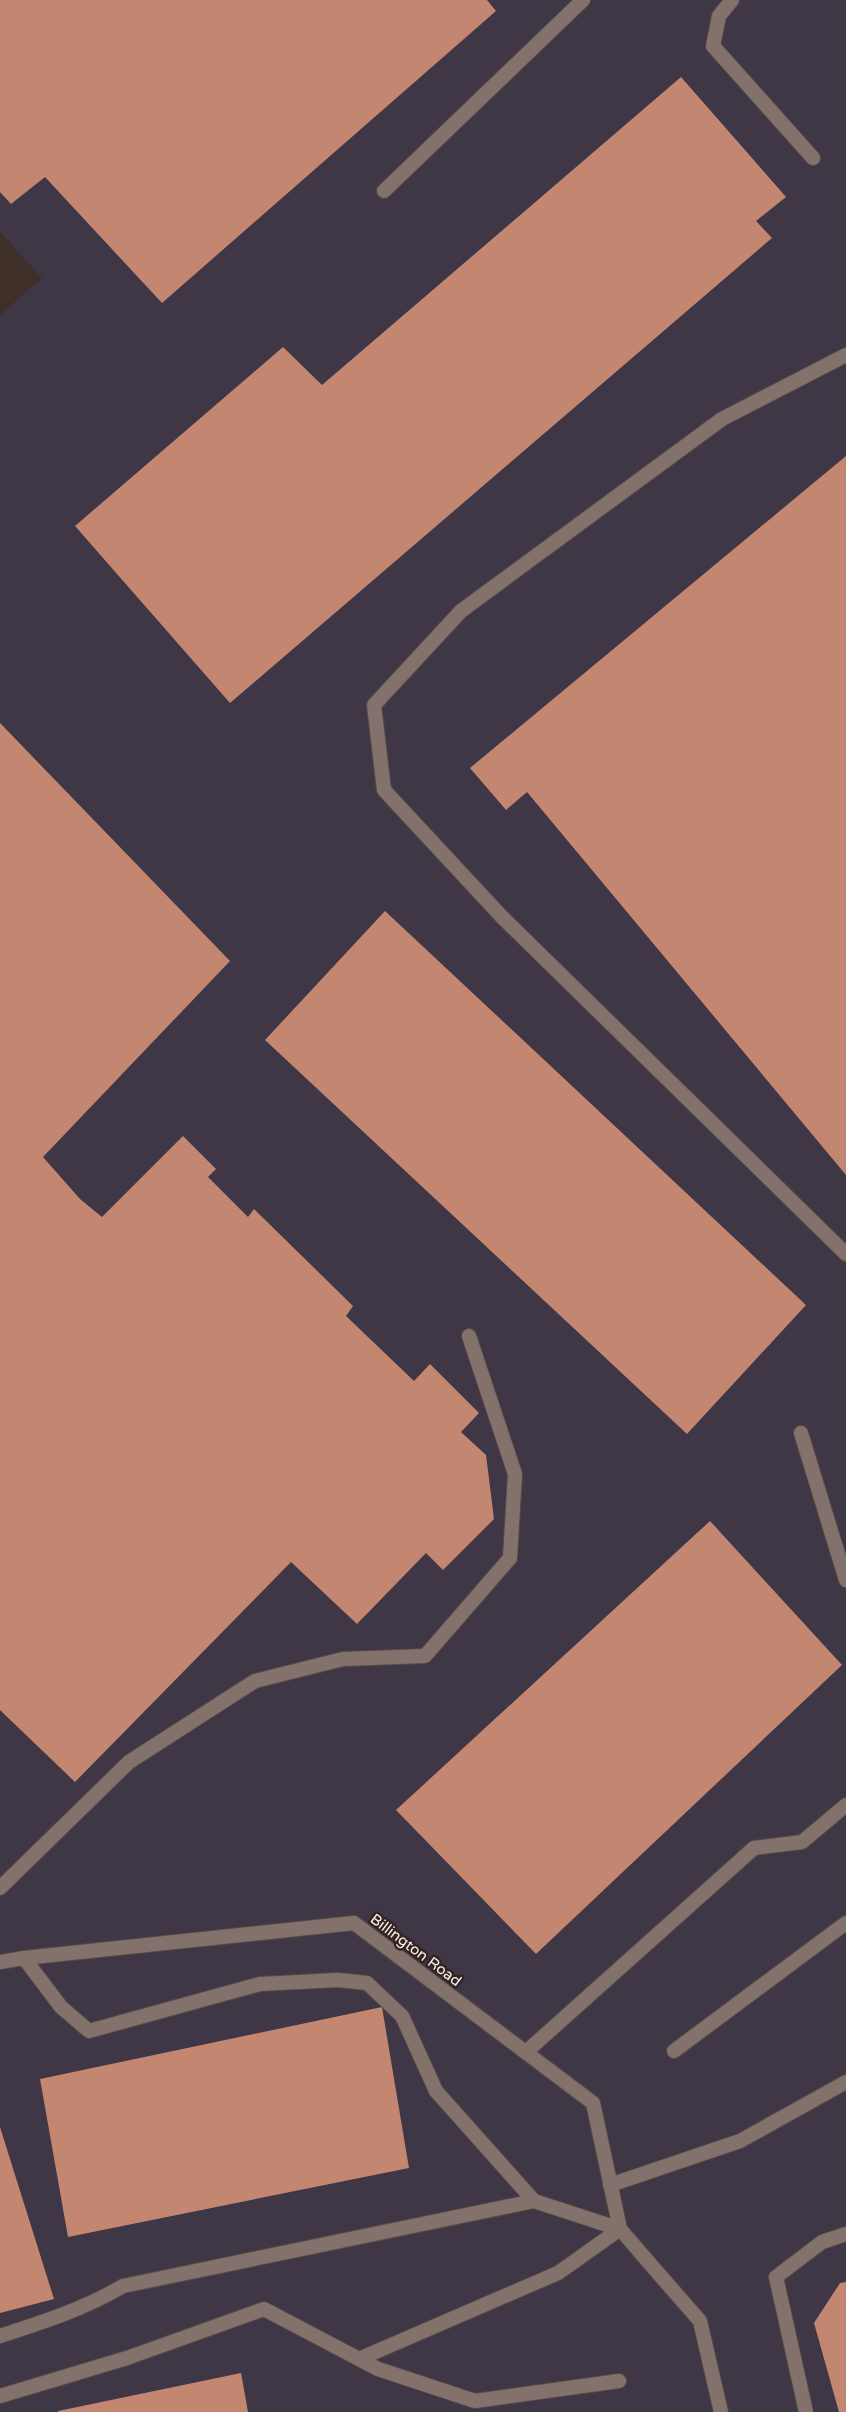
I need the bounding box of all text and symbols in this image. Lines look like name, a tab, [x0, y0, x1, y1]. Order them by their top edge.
street label: Billington Road	[367, 1910, 465, 1990]

